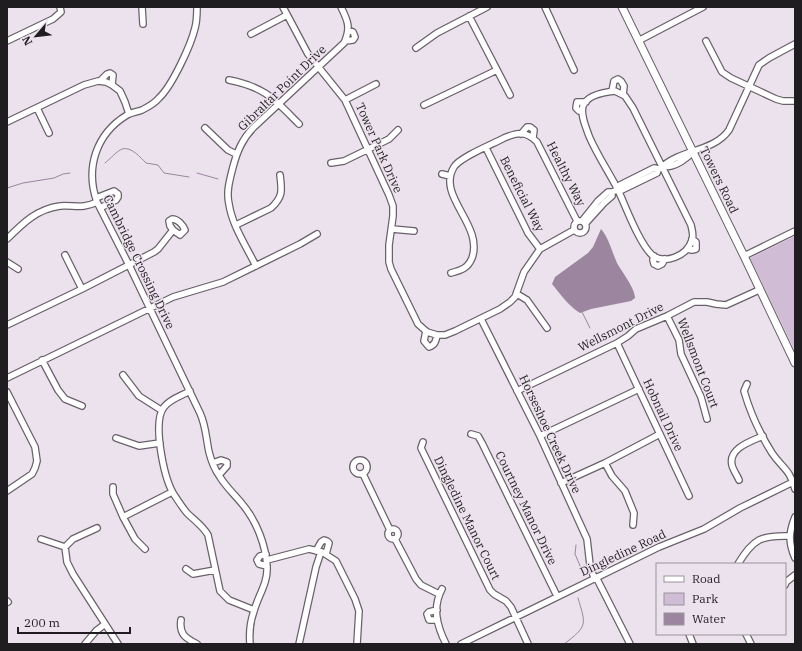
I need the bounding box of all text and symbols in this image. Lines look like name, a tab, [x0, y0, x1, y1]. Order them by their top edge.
north arrow	[16, 16, 56, 56]
text: N	[19, 33, 35, 48]
street label: Gibraltar Point Drive	[234, 42, 329, 134]
street label: Tower Park Drive	[353, 100, 406, 195]
street label: Healthy Way	[544, 139, 589, 209]
street label: Towers Road	[697, 144, 742, 216]
street label: Beneficial Way	[497, 153, 548, 235]
street label: Cambridge Crossing Drive	[100, 192, 178, 331]
street label: Wellsmont Drive	[576, 299, 666, 355]
street label: Wellsmont Court	[674, 316, 722, 410]
street label: Horseshoe Creek Drive	[516, 372, 585, 495]
street label: Hobnail Drive	[640, 376, 687, 453]
street label: Courtney Manor Drive	[492, 448, 561, 567]
street label: Dingledine Manor Court	[431, 454, 504, 582]
street label: Dingledine Road	[577, 526, 668, 579]
legend	[656, 563, 786, 635]
text: Road	[692, 571, 721, 586]
text: Park	[692, 591, 718, 606]
scale bar	[18, 609, 130, 635]
text: Water	[692, 611, 726, 626]
text: 200 m	[24, 615, 60, 630]

